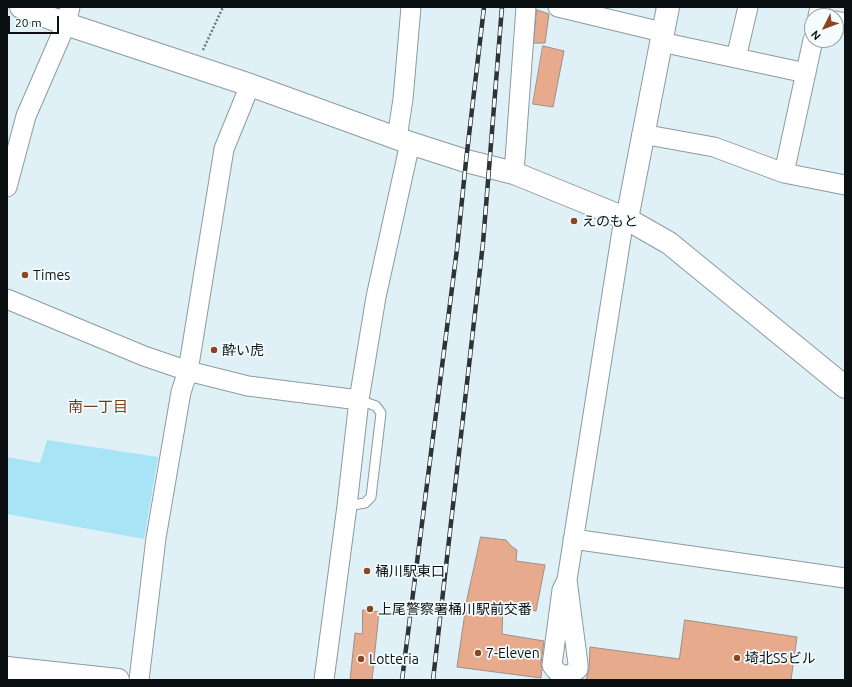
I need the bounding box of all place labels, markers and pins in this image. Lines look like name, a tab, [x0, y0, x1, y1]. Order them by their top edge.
place label: えのもと	[582, 213, 638, 229]
marker: えのもと	[569, 216, 579, 226]
place label: Times	[33, 267, 70, 283]
marker: Times	[20, 270, 30, 280]
place label: 酔い虎	[222, 342, 264, 358]
marker: 酔い虎	[209, 345, 219, 355]
place label: 桶川駅東口	[375, 563, 445, 579]
marker: 桶川駅東口	[362, 566, 372, 576]
place label: 上尾警察署桶川駅前交番	[378, 601, 532, 617]
marker: 上尾警察署桶川駅前交番	[365, 604, 375, 614]
place label: 7-Eleven	[486, 645, 540, 661]
marker: 7-Eleven	[473, 648, 483, 658]
place label: 埼北SSビル	[745, 650, 816, 666]
place label: Lotteria	[369, 651, 419, 667]
marker: 埼北SSビル	[732, 653, 742, 663]
marker: Lotteria	[356, 654, 366, 664]

